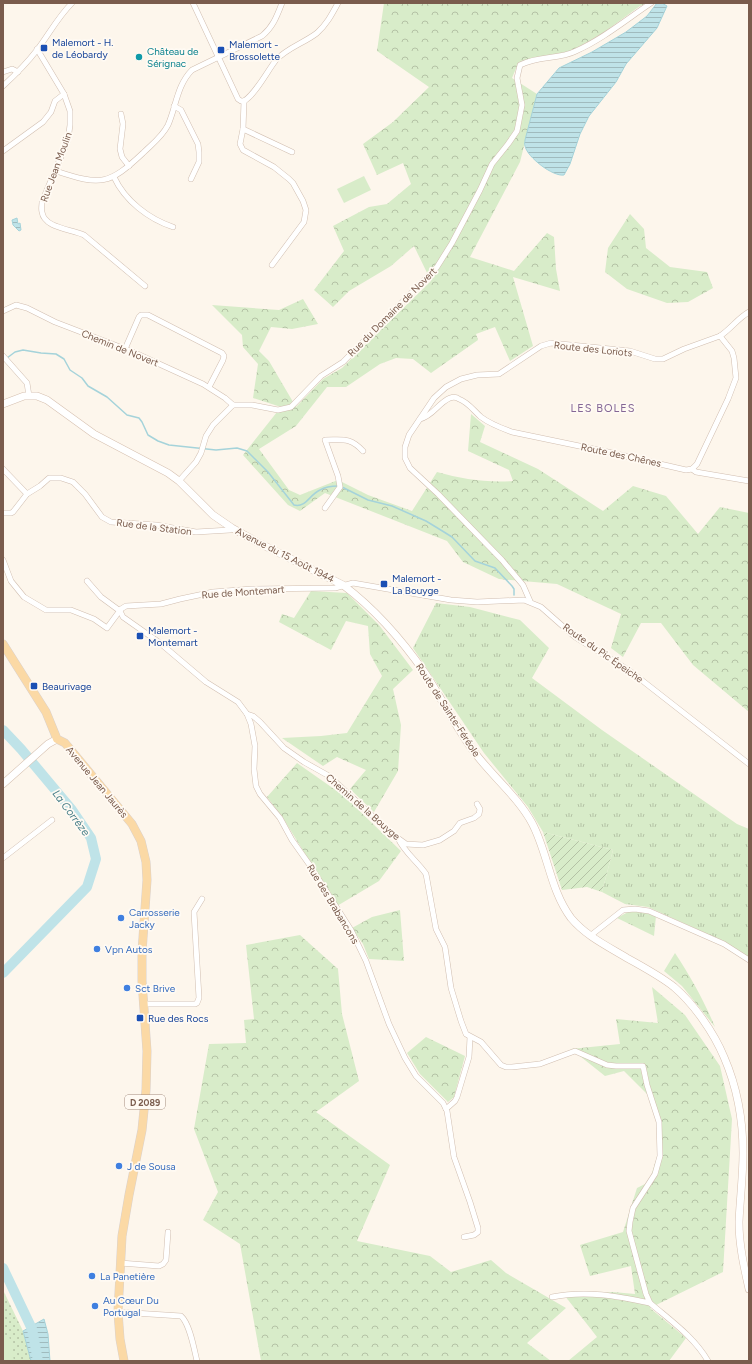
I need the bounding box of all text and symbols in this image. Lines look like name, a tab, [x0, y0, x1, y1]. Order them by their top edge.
place label: Malemort - H. de Léobardy	[52, 36, 113, 61]
place label: Malemort - Brossolette	[229, 38, 281, 63]
marker: Malemort - H. de Léobardy	[39, 43, 49, 53]
place label: Château de Sérignac	[147, 45, 199, 70]
marker: Malemort - Brossolette	[216, 45, 226, 55]
marker: Château de Sérignac	[134, 52, 144, 62]
street label: Rue Jean Moulin	[37, 130, 75, 204]
street label: Rue du Domaine de Novert	[345, 265, 439, 359]
street label: Chemin de Novert	[80, 327, 161, 369]
street label: Route des Loriots	[553, 338, 633, 360]
district label: LES BOLES	[571, 402, 635, 415]
street label: Route des Chênes	[580, 440, 663, 470]
street label: Rue de la Station	[116, 516, 193, 538]
street label: Avenue du 15 Août 1944	[233, 524, 337, 586]
place label: Malemort - La Bouyge	[392, 572, 441, 597]
marker: Malemort - La Bouyge	[379, 579, 389, 589]
street label: Rue de Montemart	[201, 583, 285, 601]
street label: Route du Pic Épeiche	[560, 620, 646, 686]
place label: Malemort - Montemart	[148, 624, 198, 649]
marker: Malemort - Montemart	[135, 631, 145, 641]
street label: Route de Sainte-Féréole	[413, 661, 483, 760]
place label: Beaurivage	[42, 680, 92, 693]
marker: Beaurivage	[29, 681, 39, 691]
street label: Avenue Jean Jaurès	[63, 744, 131, 821]
street label: Chemin de la Bouyge	[323, 771, 403, 843]
water label: La Corrèze	[50, 787, 92, 839]
street label: Rue des Brabancons	[304, 862, 362, 947]
place label: Carrosserie Jacky	[129, 906, 180, 931]
marker: Carrosserie Jacky	[116, 913, 126, 923]
place label: Vpn Autos	[105, 943, 153, 956]
marker: Vpn Autos	[92, 944, 102, 954]
place label: Sct Brive	[135, 982, 176, 995]
marker: Sct Brive	[122, 983, 132, 993]
place label: Rue des Rocs	[148, 1012, 209, 1025]
marker: Rue des Rocs	[135, 1013, 145, 1023]
road number: D 2089	[125, 1095, 165, 1109]
place label: J de Sousa	[127, 1160, 176, 1173]
marker: J de Sousa	[114, 1161, 124, 1171]
place label: La Panetière	[100, 1270, 156, 1283]
marker: La Panetière	[87, 1271, 97, 1281]
place label: Au Cœur Du Portugal	[103, 1294, 159, 1319]
marker: Au Cœur Du Portugal	[90, 1301, 100, 1311]

